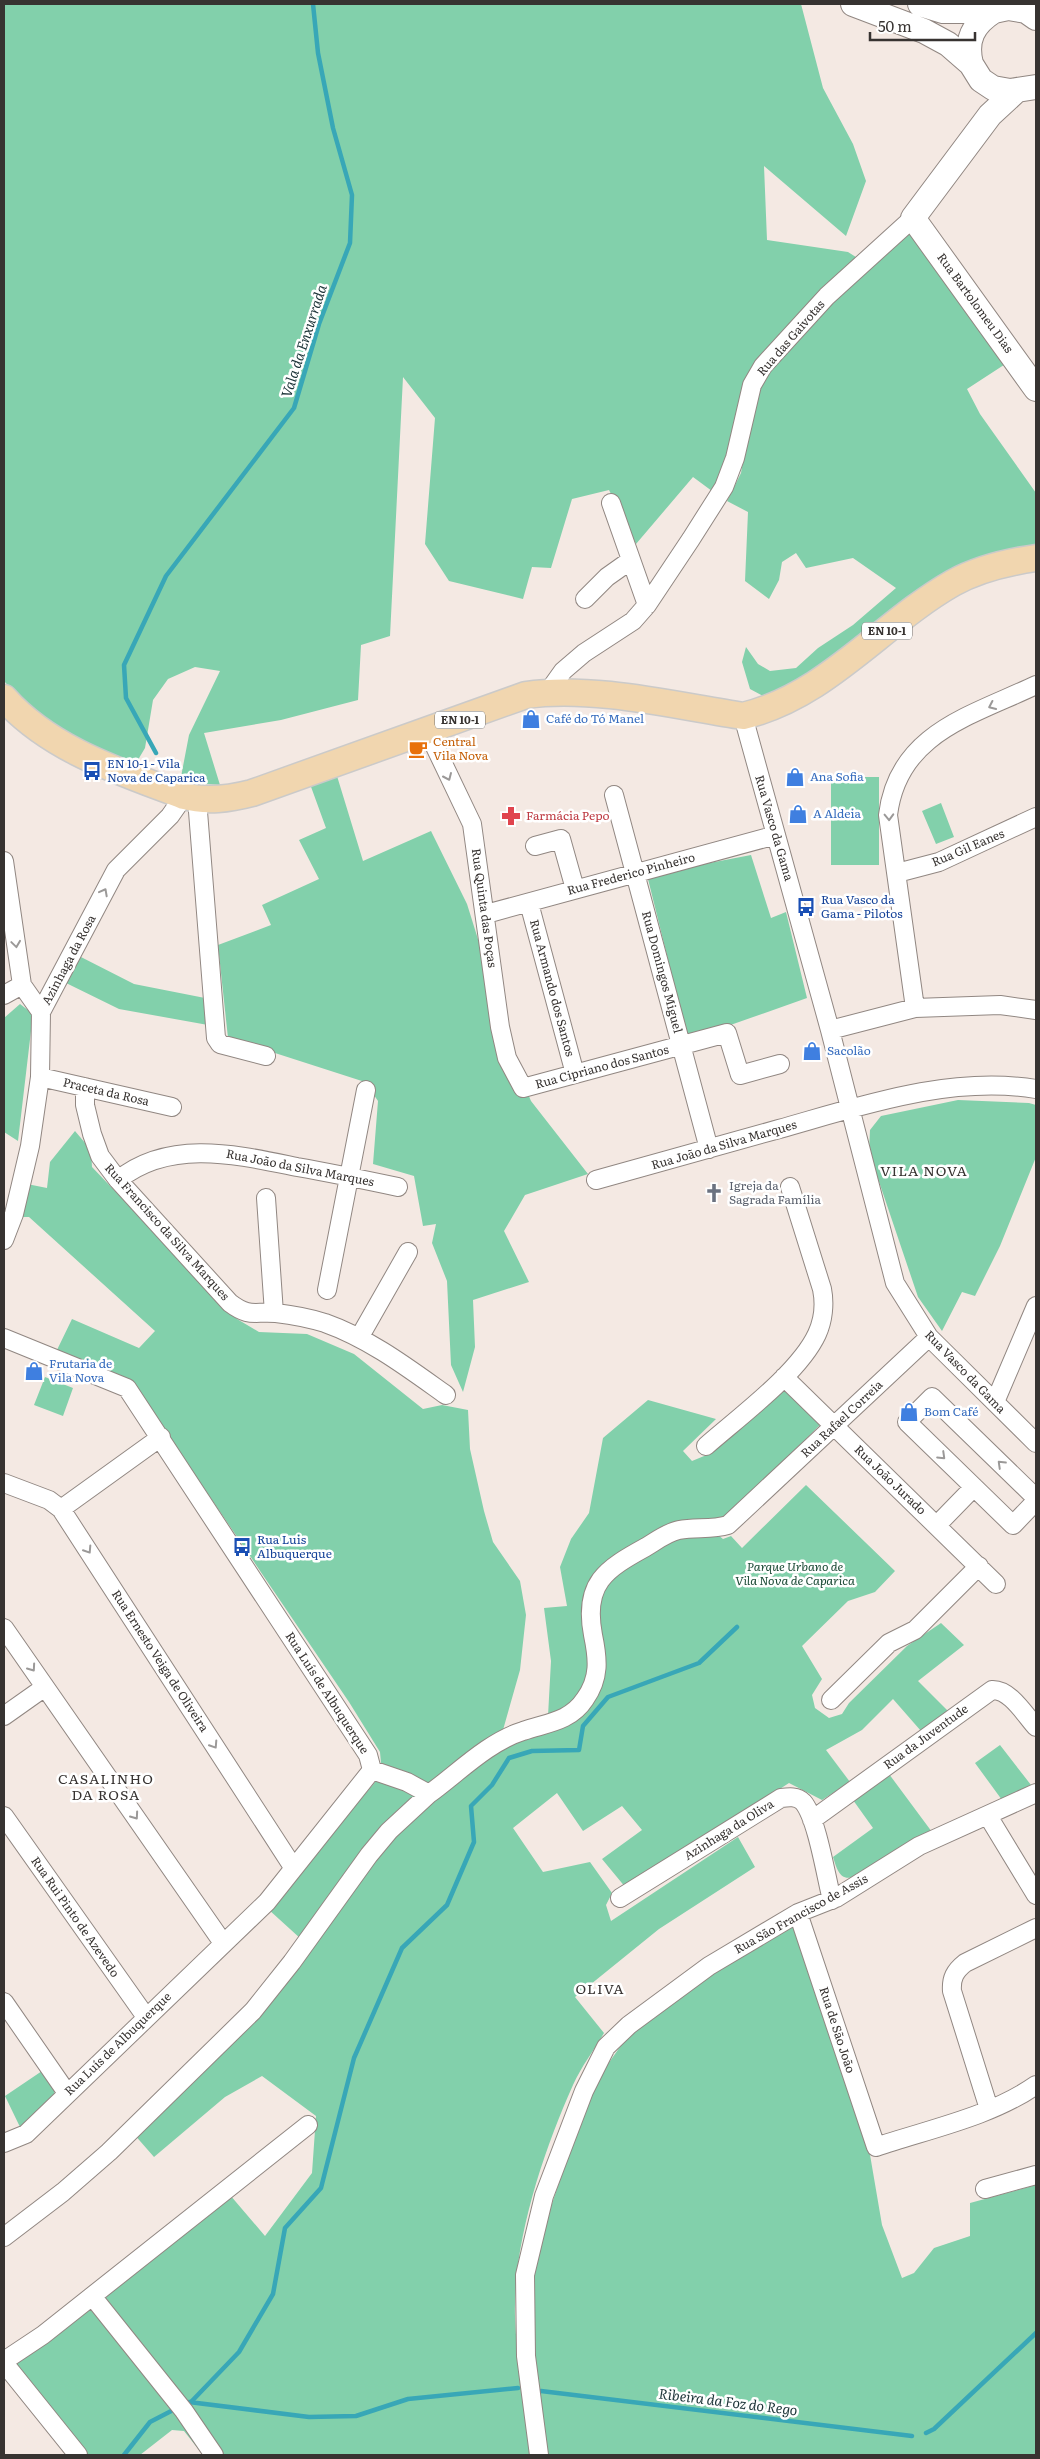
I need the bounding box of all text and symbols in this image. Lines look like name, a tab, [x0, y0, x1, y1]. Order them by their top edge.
scale bar	[870, 10, 975, 42]
text: 50 m	[878, 14, 912, 37]
street label: Rua Bartolomeu Dias	[933, 249, 1019, 357]
water label: Vala da Enxurrada	[275, 282, 331, 400]
street label: Rua das Gaivotas	[752, 295, 829, 379]
road number: EN 10-1	[862, 622, 912, 640]
one-way arrow	[988, 700, 997, 710]
shop icon: Café do Tó Manel	[520, 708, 542, 730]
place label: Café do Tó Manel	[546, 709, 644, 727]
road number: EN 10-1	[435, 712, 485, 728]
place label: Central Vila Nova	[433, 732, 489, 764]
cafe icon: Central Vila Nova	[407, 738, 429, 760]
place label: EN 10-1 - Vila Nova de Caparica	[107, 754, 206, 786]
bus stop icon: EN 10-1 - Vila Nova de Caparica	[81, 760, 103, 782]
shop icon: Ana Sofia	[784, 766, 806, 788]
place label: Ana Sofia	[810, 767, 864, 785]
one-way arrow	[442, 772, 452, 781]
street label: Rua Vasco da Gama	[751, 773, 799, 883]
shop icon: A Aldeia	[787, 803, 809, 825]
place label: A Aldeia	[813, 804, 861, 822]
pharmacy icon: Farmácia Pepo	[500, 805, 522, 827]
place label: Farmácia Pepo	[526, 806, 610, 824]
one-way arrow	[884, 813, 894, 821]
street label: Rua Gil Eanes	[928, 823, 1007, 870]
street label: Rua Quinta das Poças	[468, 847, 502, 969]
street label: Rua Frederico Pinheiro	[565, 847, 697, 899]
one-way arrow	[98, 888, 108, 897]
place label: Rua Vasco da Gama - Pilotos	[821, 890, 903, 922]
bus stop icon: Rua Vasco da Gama - Pilotos	[795, 896, 817, 918]
street label: Rua Domingos Miguel	[638, 909, 688, 1035]
street label: Azinhaga da Rosa	[37, 911, 100, 1008]
street label: Rua Armando dos Santos	[526, 917, 580, 1059]
one-way arrow	[10, 940, 20, 949]
street label: Rua Cipriano dos Santos	[533, 1039, 671, 1093]
shop icon: Sacolão	[801, 1040, 823, 1062]
place label: Sacolão	[827, 1041, 871, 1059]
street label: Praceta da Rosa	[61, 1072, 152, 1110]
street label: Rua João da Silva Marques	[649, 1115, 799, 1173]
street label: Rua João da Silva Marques	[225, 1144, 376, 1190]
street label: Rua Francisco da Silva Marques	[101, 1159, 235, 1304]
district label: VILA NOVA	[880, 1160, 968, 1180]
place label: Igreja da Sagrada Família	[729, 1176, 821, 1208]
church icon: Igreja da Sagrada Família	[703, 1182, 725, 1204]
street label: Rua Vasco da Gama	[921, 1326, 1011, 1417]
place label: Frutaria de Vila Nova	[49, 1354, 112, 1386]
shop icon: Frutaria de Vila Nova	[23, 1360, 45, 1382]
street label: Rua Rafael Correia	[796, 1375, 887, 1461]
shop icon: Bom Café	[898, 1401, 920, 1423]
place label: Bom Café	[924, 1402, 978, 1420]
street label: Rua João Jurado	[851, 1440, 931, 1518]
one-way arrow	[936, 1450, 945, 1459]
one-way arrow	[998, 1461, 1007, 1470]
place label: Rua Luis Albuquerque	[257, 1530, 332, 1562]
bus stop icon: Rua Luis Albuquerque	[231, 1536, 253, 1558]
one-way arrow	[82, 1544, 91, 1554]
park label: Parque Urbano de Vila Nova de Caparica	[735, 1557, 855, 1589]
street label: Rua Ernesto Veiga de Oliveira	[108, 1586, 214, 1736]
street label: Rua Luís de Albuquerque	[282, 1628, 374, 1757]
one-way arrow	[26, 1662, 35, 1672]
street label: Rua da Juventude	[879, 1699, 971, 1773]
one-way arrow	[208, 1740, 217, 1749]
district label: CASALINHO DA ROSA	[58, 1768, 154, 1804]
street label: Azinhaga da Oliva	[680, 1794, 777, 1864]
one-way arrow	[129, 1810, 138, 1820]
street label: Rua Rui Pinto de Azevedo	[27, 1852, 124, 1980]
street label: Rua São Francisco de Assis	[730, 1869, 871, 1957]
district label: OLIVA	[575, 1978, 625, 1998]
street label: Rua de São João	[815, 1984, 860, 2075]
street label: Rua Luís de Albuquerque	[60, 1987, 175, 2099]
water label: Ribeira da Foz do Rego	[658, 2383, 799, 2419]

